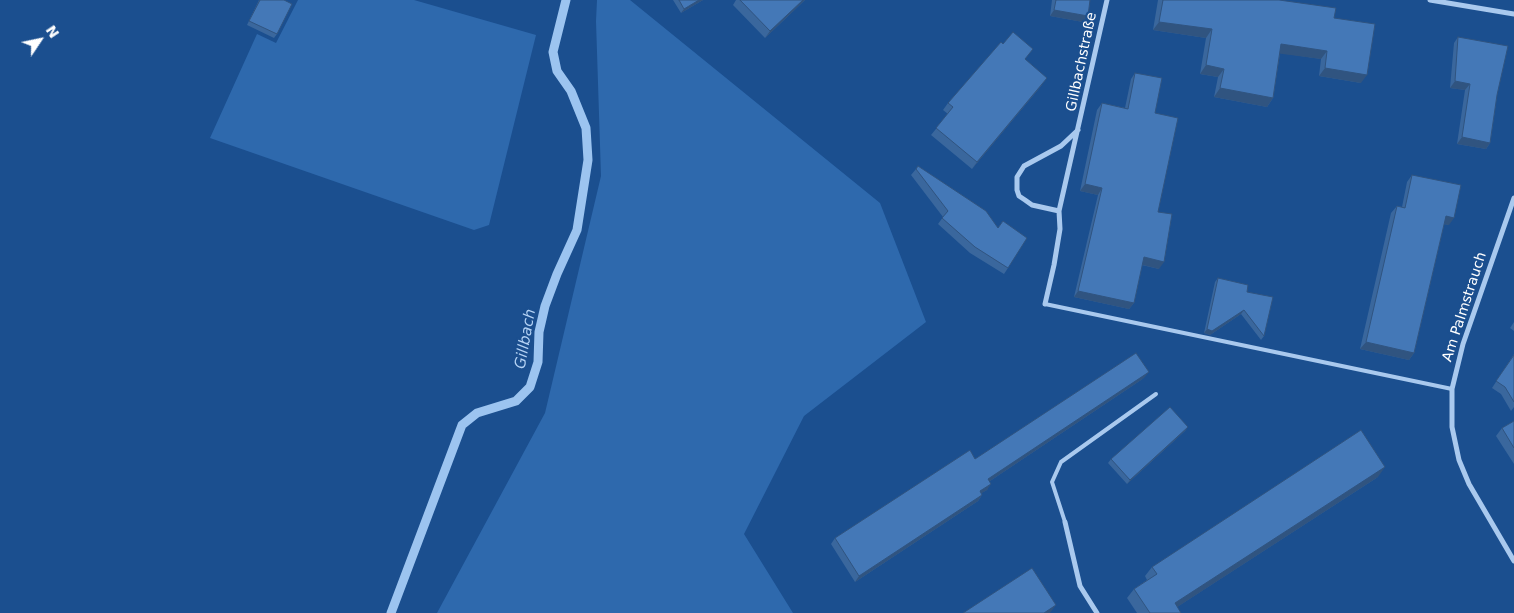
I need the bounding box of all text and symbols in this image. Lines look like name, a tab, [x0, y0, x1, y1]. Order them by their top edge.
street label: Gillbachstraße	[1063, 11, 1101, 113]
north arrow	[15, 15, 65, 65]
text: N	[43, 22, 62, 41]
street label: Am Palmstrauch	[1439, 250, 1491, 364]
water label: Gillbach	[512, 308, 540, 370]

